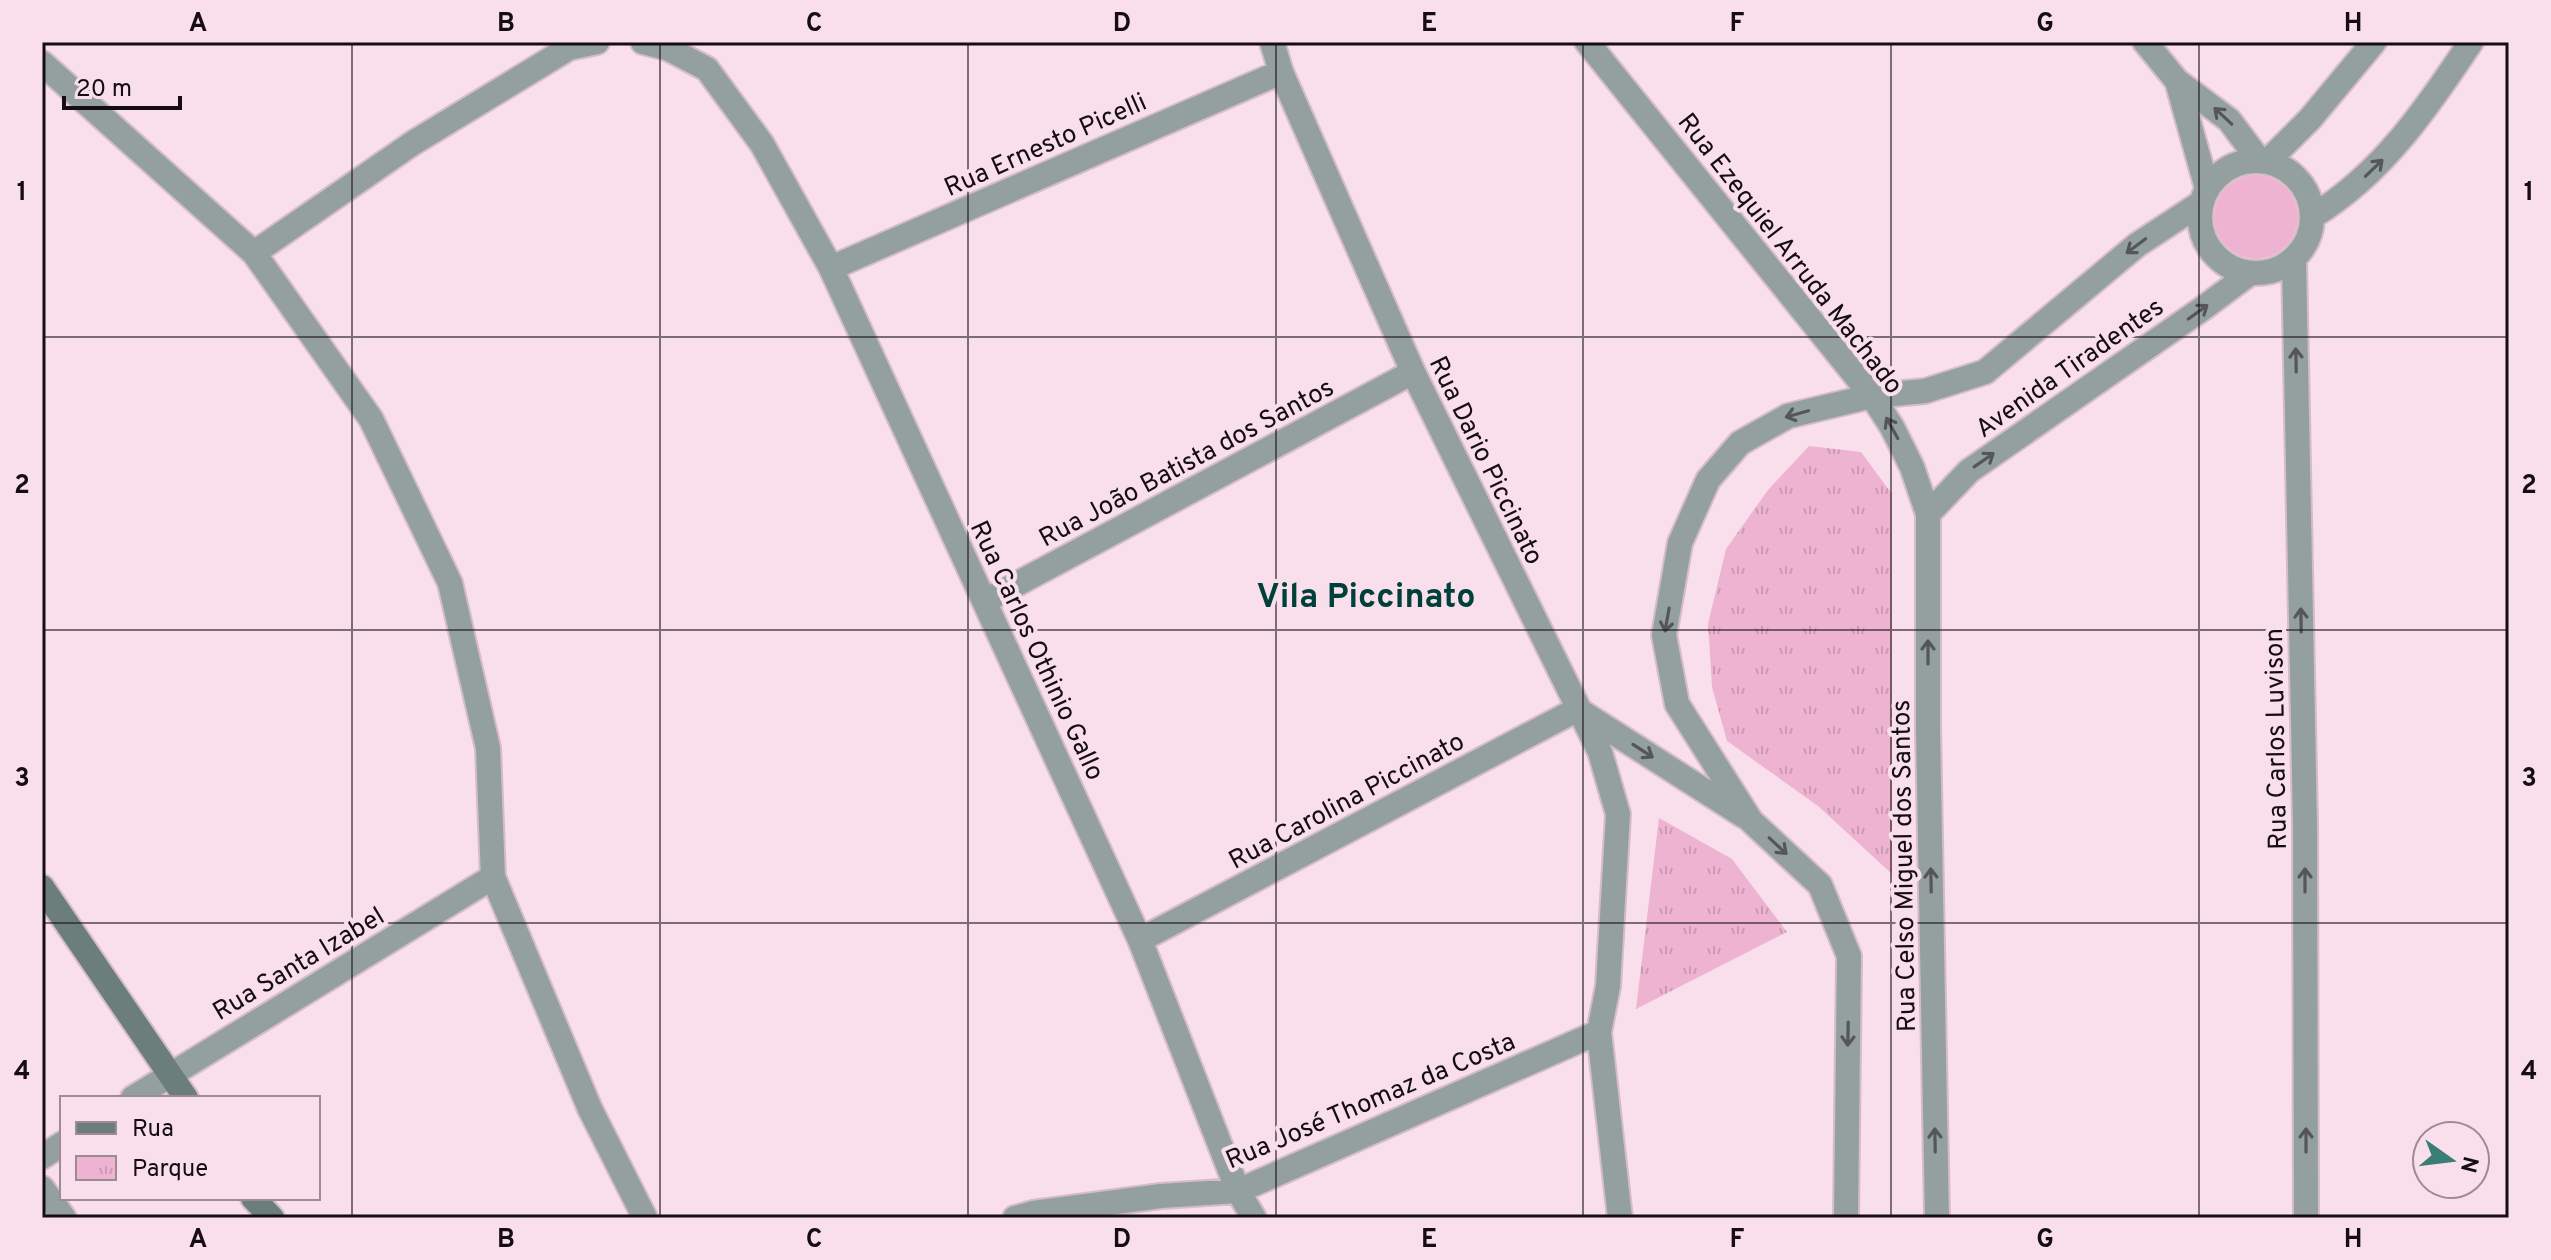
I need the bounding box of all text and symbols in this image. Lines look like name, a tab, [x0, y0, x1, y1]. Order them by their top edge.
text: A	[189, 8, 207, 41]
text: B	[497, 8, 515, 41]
text: C	[806, 8, 822, 41]
text: D	[1113, 8, 1131, 41]
text: E	[1421, 8, 1437, 41]
text: F	[1730, 8, 1745, 41]
text: G	[2036, 8, 2054, 41]
text: H	[2344, 8, 2362, 41]
scale bar	[64, 60, 180, 110]
text: 20 m	[76, 75, 132, 105]
street label: Rua Ernesto Picelli	[940, 87, 1152, 206]
one-way arrow	[2213, 106, 2233, 125]
street label: Rua Ezequiel Arruda Machado	[1669, 107, 1909, 402]
one-way arrow	[2364, 159, 2383, 178]
text: 1	[17, 177, 27, 210]
text: 1	[2524, 177, 2534, 210]
one-way arrow	[2126, 238, 2147, 255]
street label: Avenida Tiradentes	[1970, 292, 2171, 446]
one-way arrow	[2186, 304, 2208, 320]
one-way arrow	[2288, 347, 2303, 374]
street label: Rua Dario Piccinato	[1420, 351, 1550, 571]
street label: Rua João Batista dos Santos	[1034, 372, 1340, 556]
one-way arrow	[1784, 408, 1810, 423]
one-way arrow	[1883, 417, 1899, 440]
one-way arrow	[1973, 452, 1995, 468]
text: 2	[14, 470, 30, 503]
text: 2	[2521, 470, 2537, 503]
street label: Rua Carlos Othinio Gallo	[961, 516, 1110, 786]
district label: Vila Piccinato	[1257, 577, 1475, 620]
one-way arrow	[1659, 607, 1674, 632]
one-way arrow	[2293, 607, 2309, 634]
street label: Rua Carlos Luvison	[2259, 628, 2296, 850]
one-way arrow	[1920, 639, 1936, 666]
street label: Rua Celso Miguel dos Santos	[1886, 699, 1925, 1032]
street label: Rua Carolina Piccinato	[1224, 726, 1471, 878]
one-way arrow	[1631, 744, 1654, 760]
text: 3	[14, 763, 30, 796]
text: 3	[2521, 763, 2537, 796]
one-way arrow	[1768, 836, 1788, 855]
one-way arrow	[1923, 867, 1938, 894]
one-way arrow	[2297, 867, 2313, 894]
street label: Rua Santa Izabel	[207, 901, 391, 1029]
one-way arrow	[1840, 1020, 1856, 1047]
street label: Rua José Thomaz da Costa	[1221, 1026, 1521, 1178]
text: 4	[14, 1056, 30, 1089]
text: 4	[2521, 1056, 2537, 1089]
legend	[60, 1096, 320, 1200]
text: Rua	[132, 1115, 174, 1145]
north arrow	[2411, 1120, 2491, 1200]
one-way arrow	[1928, 1127, 1943, 1154]
one-way arrow	[2298, 1127, 2314, 1154]
text: N	[2453, 1153, 2483, 1175]
text: Parque	[132, 1155, 208, 1185]
text: A	[189, 1224, 207, 1257]
text: B	[497, 1224, 515, 1257]
text: C	[806, 1224, 822, 1257]
text: D	[1113, 1224, 1131, 1257]
text: E	[1421, 1224, 1437, 1257]
text: F	[1730, 1224, 1745, 1257]
text: G	[2036, 1224, 2054, 1257]
text: H	[2344, 1224, 2362, 1257]

